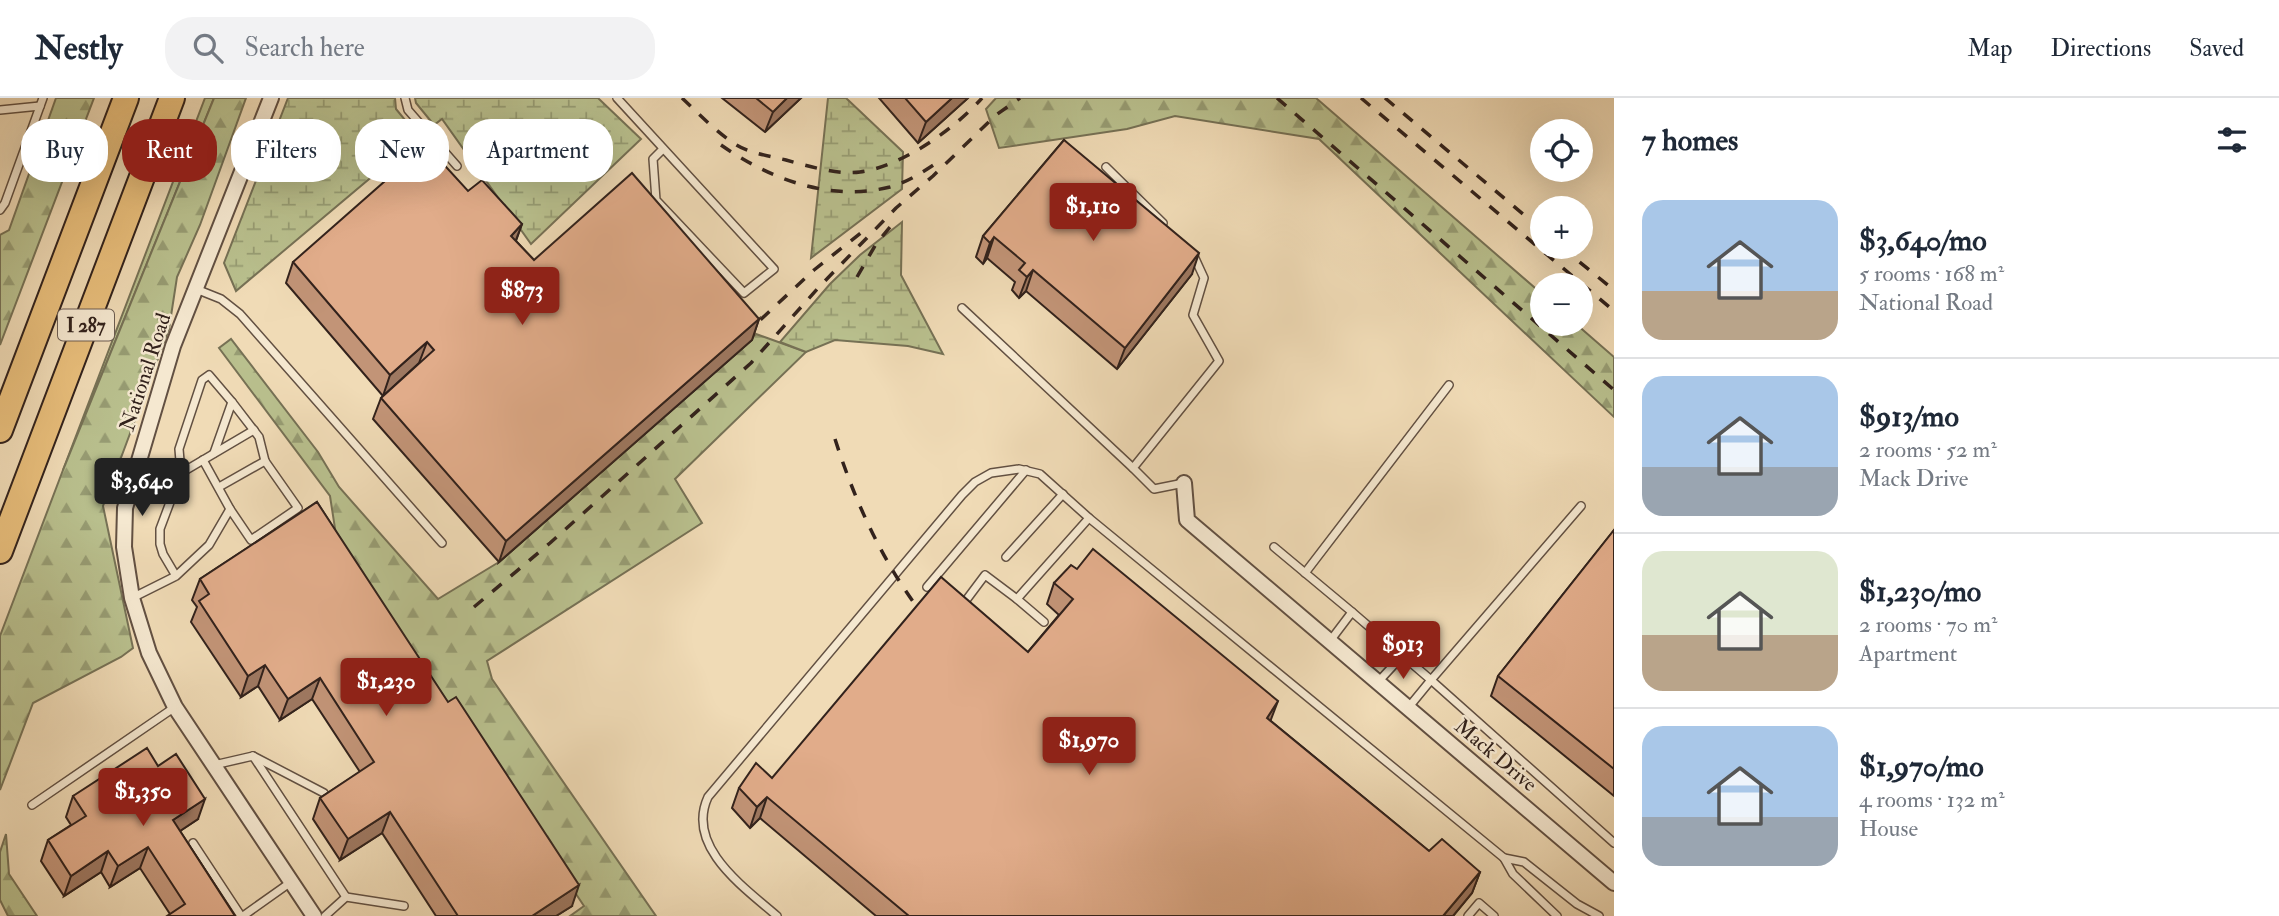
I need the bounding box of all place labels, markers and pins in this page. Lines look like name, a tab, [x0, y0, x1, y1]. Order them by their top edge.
pin: $1,110	[1036, 184, 1150, 243]
pin: $873	[481, 268, 563, 327]
pin: $3,640	[85, 458, 199, 518]
pin: $913	[1362, 622, 1444, 681]
pin: $1,230	[329, 658, 443, 718]
pin: $1,970	[1032, 718, 1146, 777]
pin: $1,350	[86, 768, 200, 828]

